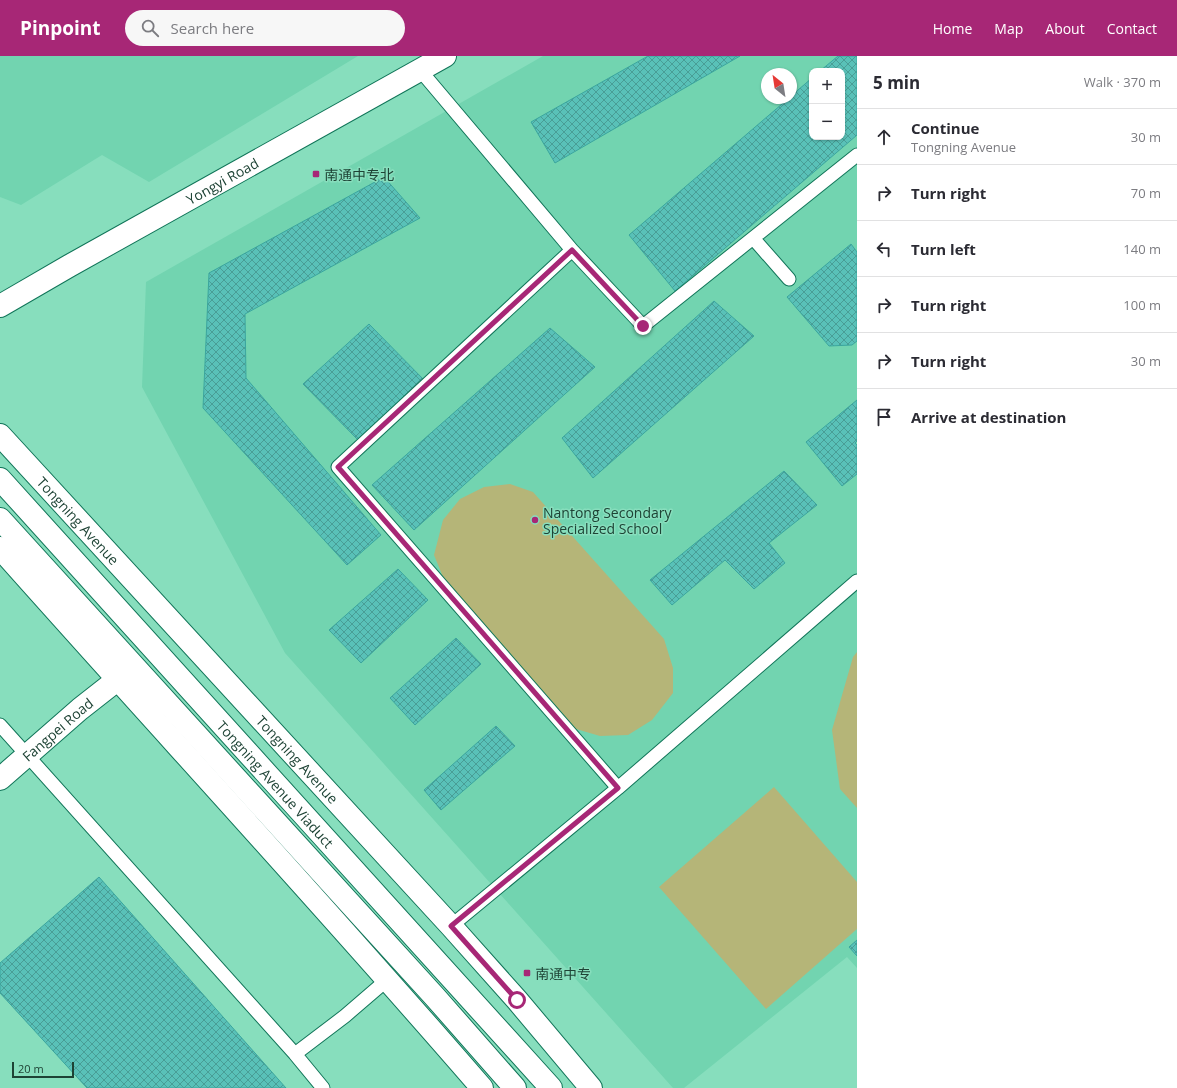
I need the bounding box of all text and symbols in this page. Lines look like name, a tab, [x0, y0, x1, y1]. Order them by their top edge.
search box	[125, 10, 405, 46]
text: Pinpoint	[20, 15, 101, 41]
icon: search	[139, 17, 161, 39]
text: Search here	[171, 18, 254, 38]
text: Home	[933, 19, 972, 38]
text: Map	[994, 19, 1023, 38]
text: About	[1045, 19, 1085, 38]
text: Contact	[1107, 19, 1157, 38]
north arrow	[761, 68, 797, 104]
map controls	[809, 68, 845, 140]
button: +	[809, 68, 845, 104]
text: 5 min	[873, 71, 920, 94]
text: Walk · 370 m	[1084, 73, 1161, 91]
button: −	[809, 104, 845, 140]
text: Continue	[911, 118, 979, 138]
icon: ahead	[873, 126, 895, 148]
text: 30 m	[1131, 128, 1161, 146]
text: Tongning Avenue	[911, 138, 1016, 156]
street label: Yongyi Road	[182, 153, 262, 208]
place label: 南通中专北	[324, 165, 394, 184]
marker: 南通中专北	[311, 169, 321, 179]
icon: right	[873, 182, 895, 204]
text: Turn right	[911, 183, 986, 203]
text: 70 m	[1131, 184, 1161, 202]
icon: left	[873, 238, 895, 260]
text: Turn left	[911, 239, 976, 259]
text: 140 m	[1123, 240, 1161, 258]
icon: right	[873, 294, 895, 316]
text: Turn right	[911, 295, 986, 315]
text: 100 m	[1123, 296, 1161, 314]
route end	[634, 317, 652, 335]
icon: right	[873, 350, 895, 372]
text: Turn right	[911, 351, 986, 371]
text: 30 m	[1131, 352, 1161, 370]
icon: arrive	[873, 406, 895, 428]
text: Arrive at destination	[911, 407, 1066, 427]
street label: Tongning Avenue	[33, 472, 124, 569]
place label: Nantong Secondary Specialized School	[543, 503, 672, 538]
marker: Nantong Secondary Specialized School	[530, 515, 540, 525]
street label: Fangpei Road	[18, 693, 97, 765]
street label: Tongning Avenue	[252, 711, 343, 807]
street label: Tongning Avenue Viaduct	[213, 716, 338, 851]
place label: 南通中专	[535, 964, 591, 983]
marker: 南通中专	[522, 968, 532, 978]
route start	[508, 991, 526, 1009]
scale bar	[12, 1060, 74, 1079]
text: 20 m	[18, 1061, 44, 1076]

